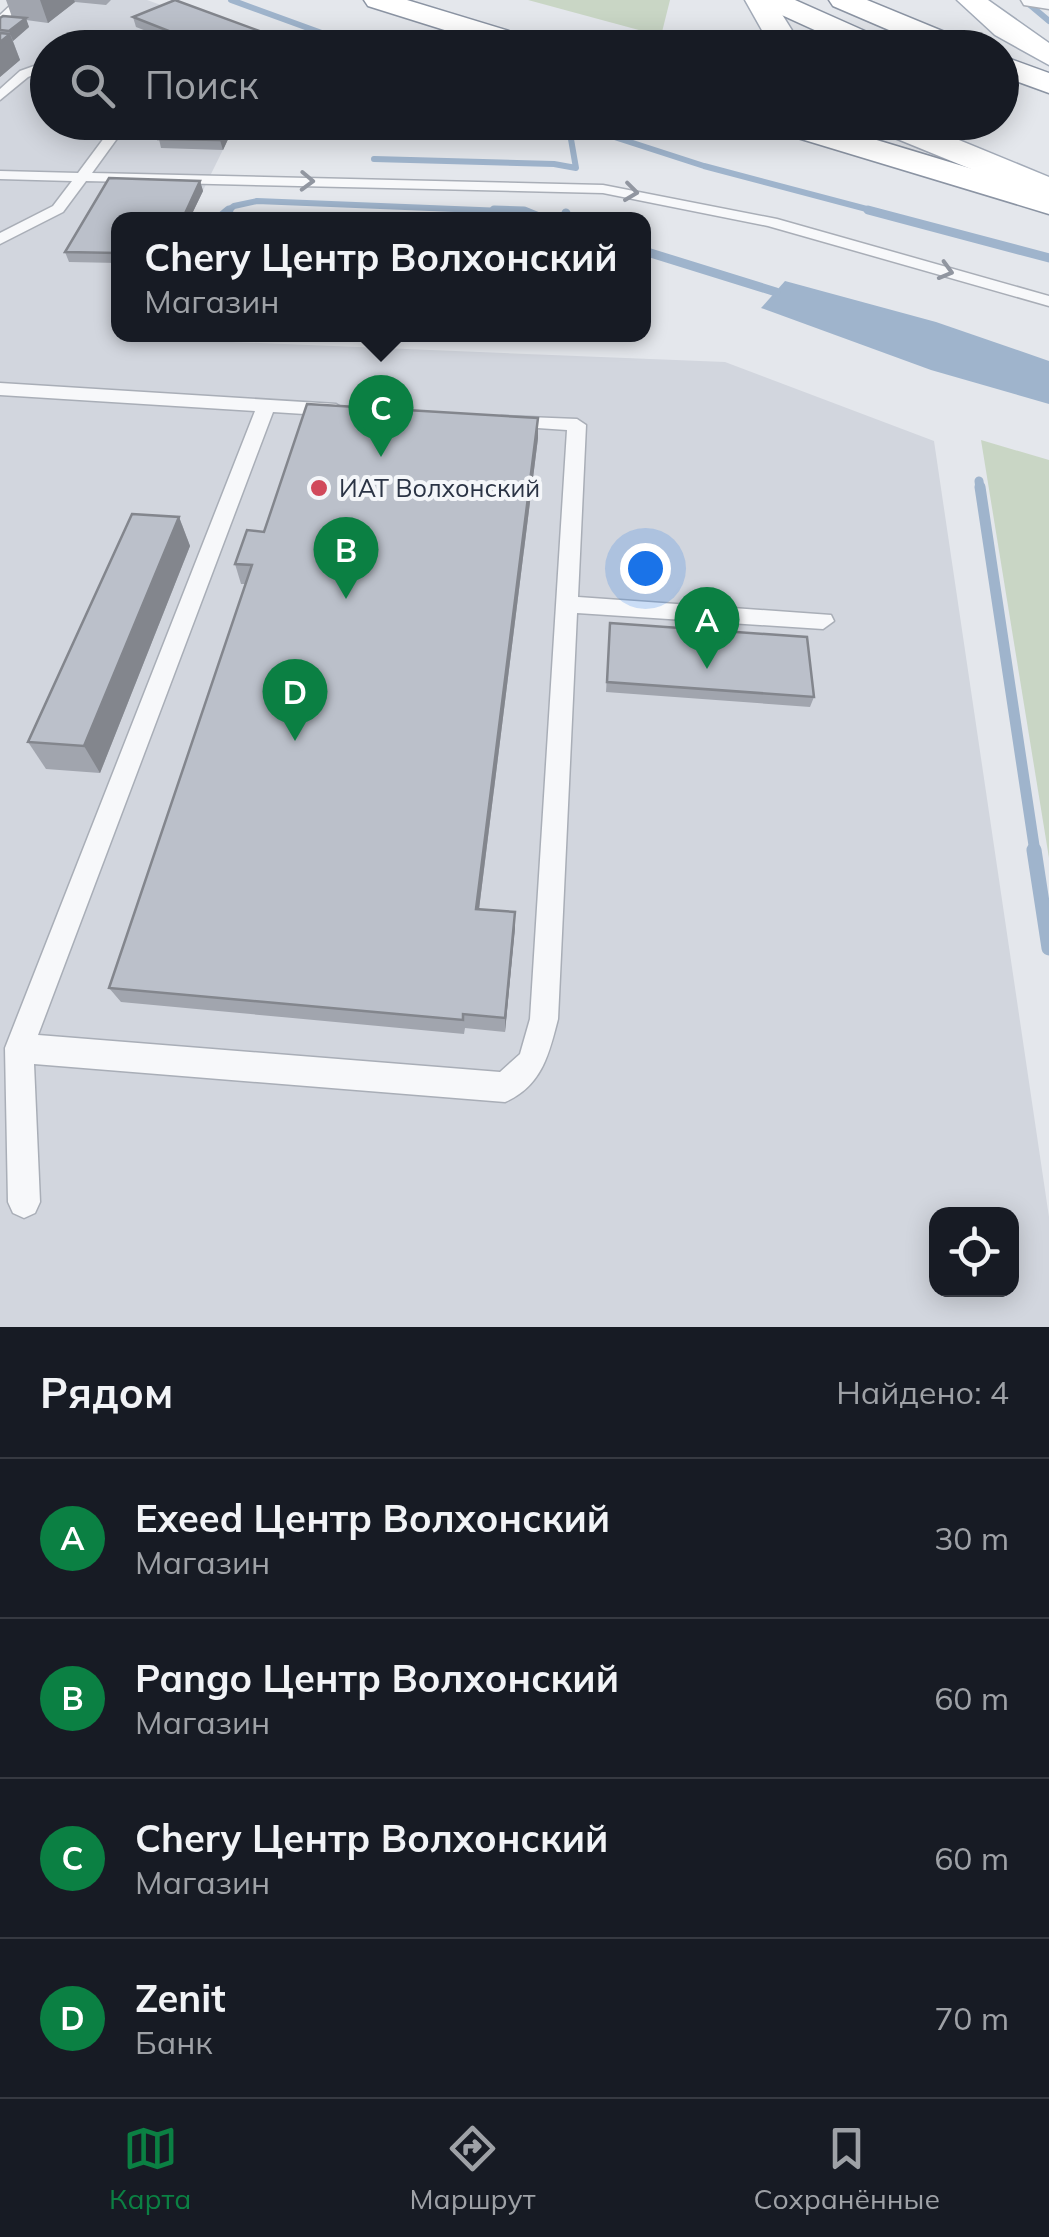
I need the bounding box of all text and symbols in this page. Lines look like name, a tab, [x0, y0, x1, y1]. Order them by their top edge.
search box	[30, 30, 1019, 140]
icon: search	[65, 58, 120, 113]
text: Поиск	[145, 61, 258, 109]
one-way arrow	[299, 171, 315, 192]
one-way arrow	[624, 181, 640, 202]
popup	[111, 212, 651, 342]
text: Chery Центр Волхонский	[144, 233, 618, 281]
one-way arrow	[937, 259, 954, 280]
text: Магазин	[144, 281, 279, 321]
pin: C	[348, 374, 414, 457]
place label: ИАТ Волхонский	[339, 472, 540, 503]
marker: ИАТ Волхонский	[308, 477, 330, 499]
pin: B	[314, 516, 378, 599]
your location	[620, 543, 671, 594]
pin: A	[674, 586, 740, 669]
pin: D	[262, 658, 328, 741]
map controls	[929, 1207, 1019, 1297]
button: locate	[929, 1207, 1019, 1297]
text: Рядом	[40, 1366, 173, 1419]
text: Найдено: 4	[836, 1372, 1009, 1412]
text: Exeed Центр Волхонский	[135, 1494, 610, 1542]
text: A	[60, 1518, 85, 1558]
text: 30 m	[934, 1518, 1009, 1558]
text: Магазин	[135, 1542, 270, 1582]
text: Pango Центр Волхонский	[135, 1654, 619, 1702]
text: B	[61, 1678, 84, 1718]
text: 60 m	[934, 1678, 1009, 1718]
text: Магазин	[135, 1702, 270, 1742]
text: Chery Центр Волхонский	[135, 1814, 608, 1862]
text: C	[62, 1838, 83, 1878]
text: 60 m	[934, 1838, 1009, 1878]
text: Магазин	[135, 1862, 270, 1902]
text: Zenit	[135, 1974, 226, 2022]
text: D	[60, 1998, 85, 2038]
text: 70 m	[934, 1998, 1009, 2038]
text: Банк	[135, 2022, 213, 2062]
tab: Карта	[109, 2121, 191, 2216]
tab: Маршрут	[410, 2121, 535, 2216]
tab: Сохранённые	[754, 2121, 940, 2216]

